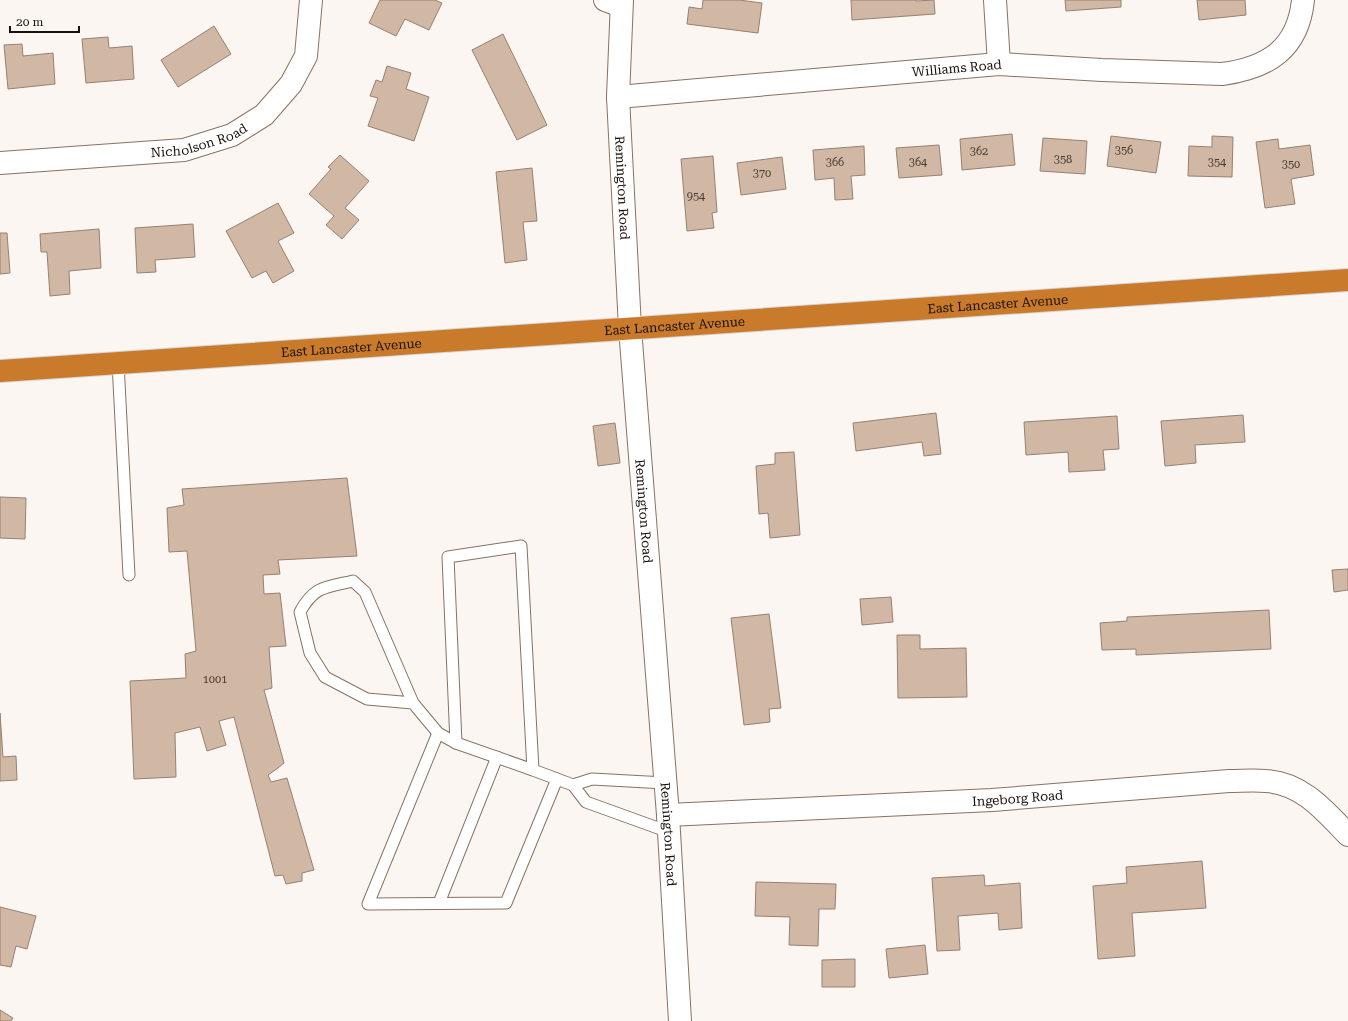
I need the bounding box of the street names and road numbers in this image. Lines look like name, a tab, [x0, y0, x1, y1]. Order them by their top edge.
street label: Williams Road	[911, 57, 1003, 80]
street label: Nicholson Road	[150, 120, 251, 160]
street label: Remington Road	[612, 135, 632, 241]
street label: East Lancaster Avenue	[927, 292, 1069, 316]
street label: East Lancaster Avenue	[604, 314, 745, 338]
street label: East Lancaster Avenue	[280, 336, 422, 360]
street label: Remington Road	[632, 458, 655, 564]
street label: Remington Road	[657, 782, 679, 887]
street label: Ingeborg Road	[972, 787, 1064, 809]

